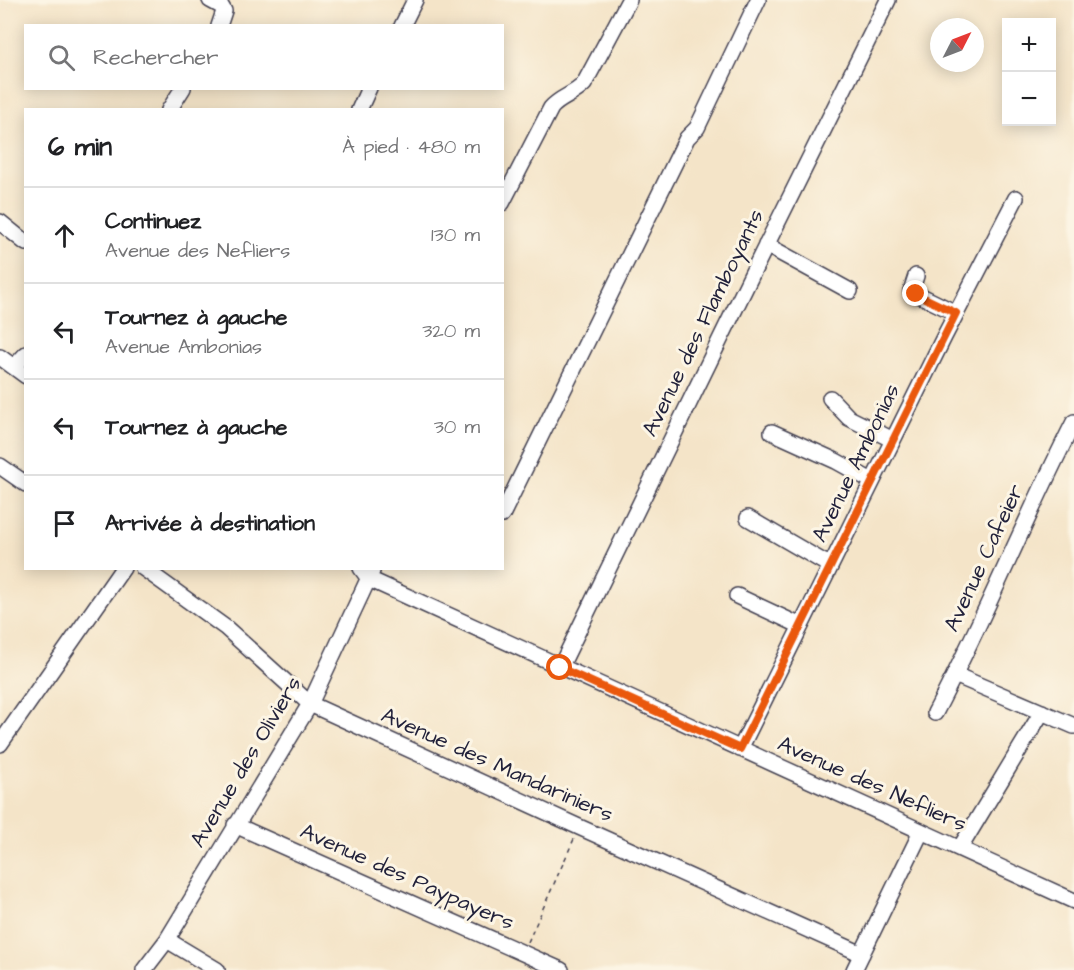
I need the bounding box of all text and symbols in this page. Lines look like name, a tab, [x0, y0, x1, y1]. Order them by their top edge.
north arrow	[930, 18, 984, 72]
map controls	[1002, 18, 1056, 126]
button: +	[1002, 18, 1056, 72]
search box	[24, 24, 504, 90]
icon: search	[45, 41, 78, 74]
text: Rechercher	[93, 42, 218, 73]
button: −	[1002, 72, 1056, 126]
text: 6 min	[48, 129, 112, 165]
text: À pied · 480 m	[342, 133, 480, 161]
street label: Avenue des Flamboyants	[634, 204, 772, 442]
text: Continuez	[105, 206, 201, 237]
icon: ahead	[48, 219, 81, 252]
text: 130 m	[431, 221, 480, 249]
text: Avenue des Nefliers	[105, 237, 290, 265]
route end	[902, 280, 928, 306]
text: Tournez à gauche	[105, 302, 287, 333]
icon: left	[48, 315, 81, 348]
text: 320 m	[422, 317, 480, 345]
text: Avenue Ambonias	[105, 333, 262, 361]
street label: Avenue Ambonias	[804, 379, 908, 547]
icon: left	[48, 411, 81, 444]
text: Tournez à gauche	[105, 412, 287, 443]
text: 30 m	[434, 413, 480, 441]
street label: Avenue Cafeier	[936, 479, 1032, 637]
icon: arrive	[48, 507, 81, 540]
text: Arrivée à destination	[105, 508, 315, 539]
route start	[546, 654, 572, 680]
street label: Avenue des Oliviers	[183, 671, 309, 853]
street label: Avenue des Mandariniers	[376, 700, 618, 830]
street label: Avenue des Nefliers	[773, 728, 971, 840]
street label: Avenue des Paypayers	[295, 816, 519, 939]

